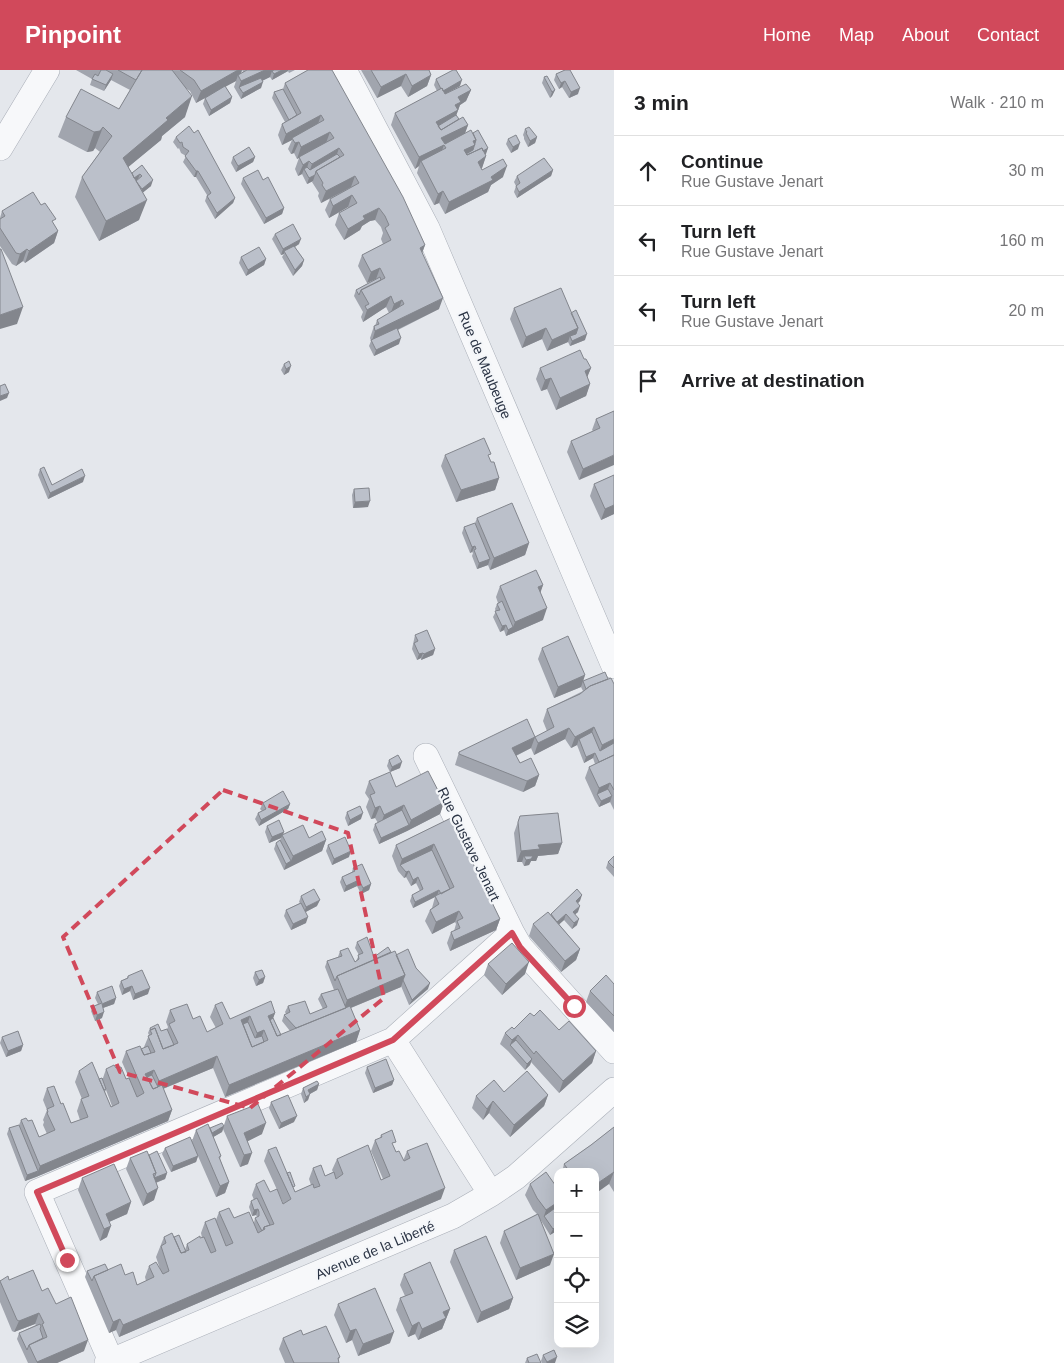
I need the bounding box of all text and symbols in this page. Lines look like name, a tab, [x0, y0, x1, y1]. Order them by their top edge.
text: Pinpoint	[25, 21, 121, 48]
text: Home	[763, 25, 811, 45]
text: Map	[839, 25, 874, 45]
text: About	[902, 25, 949, 45]
text: Contact	[977, 25, 1039, 45]
text: 3 min	[634, 91, 689, 114]
text: Walk · 210 m	[950, 94, 1044, 111]
text: Continue	[681, 151, 763, 172]
icon: ahead	[634, 157, 662, 185]
text: 30 m	[1008, 162, 1044, 179]
text: Rue Gustave Jenart	[681, 173, 823, 190]
text: Turn left	[681, 221, 756, 242]
icon: left	[634, 227, 662, 255]
text: 160 m	[1000, 232, 1044, 249]
text: Rue Gustave Jenart	[681, 243, 823, 260]
text: Turn left	[681, 291, 756, 312]
icon: left	[634, 297, 662, 325]
text: 20 m	[1008, 302, 1044, 319]
street label: Rue de Maubeuge	[455, 309, 515, 421]
text: Rue Gustave Jenart	[681, 313, 823, 330]
icon: arrive	[634, 367, 662, 395]
text: Arrive at destination	[681, 370, 865, 391]
street label: Rue Gustave Jenart	[435, 785, 504, 904]
route start	[563, 995, 586, 1018]
map controls	[554, 1168, 599, 1348]
button: +	[554, 1168, 599, 1213]
button: −	[554, 1213, 599, 1258]
street label: Avenue de la Liberté	[313, 1218, 437, 1282]
route end	[56, 1249, 79, 1272]
button: locate	[554, 1258, 599, 1303]
button: layers	[554, 1303, 599, 1348]

